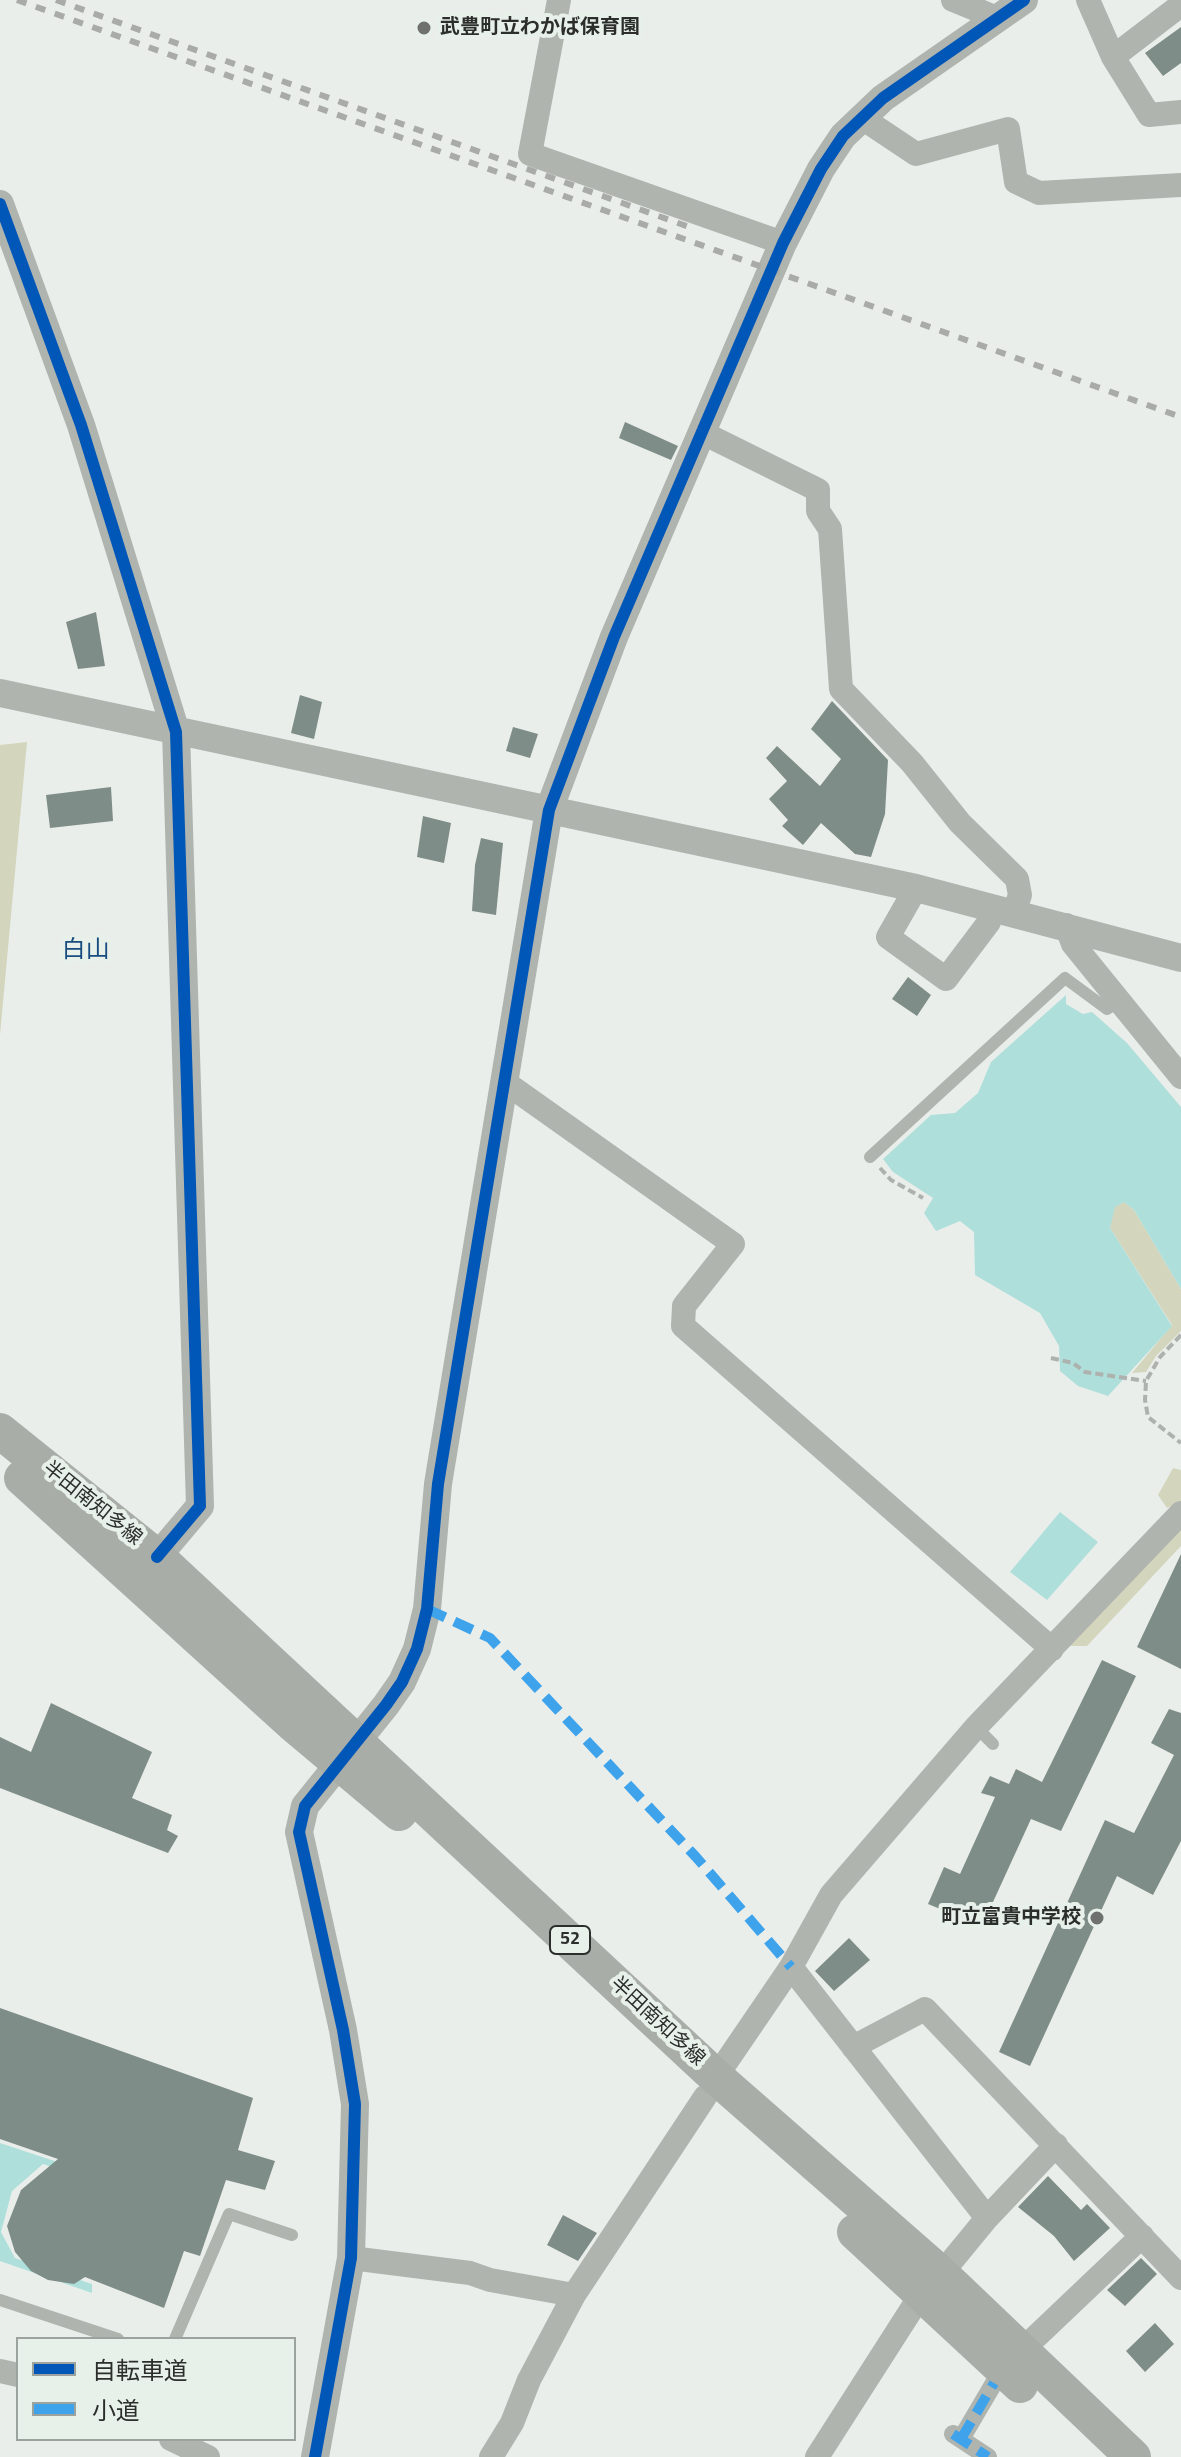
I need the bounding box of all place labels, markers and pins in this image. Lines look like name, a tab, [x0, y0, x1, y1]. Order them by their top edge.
place label: 武豊町立わかば保育園	[440, 16, 640, 40]
marker: 武豊町立わかば保育園	[415, 19, 433, 37]
place label: 町立富貴中学校	[941, 1906, 1081, 1930]
marker: 町立富貴中学校	[1088, 1909, 1106, 1927]

